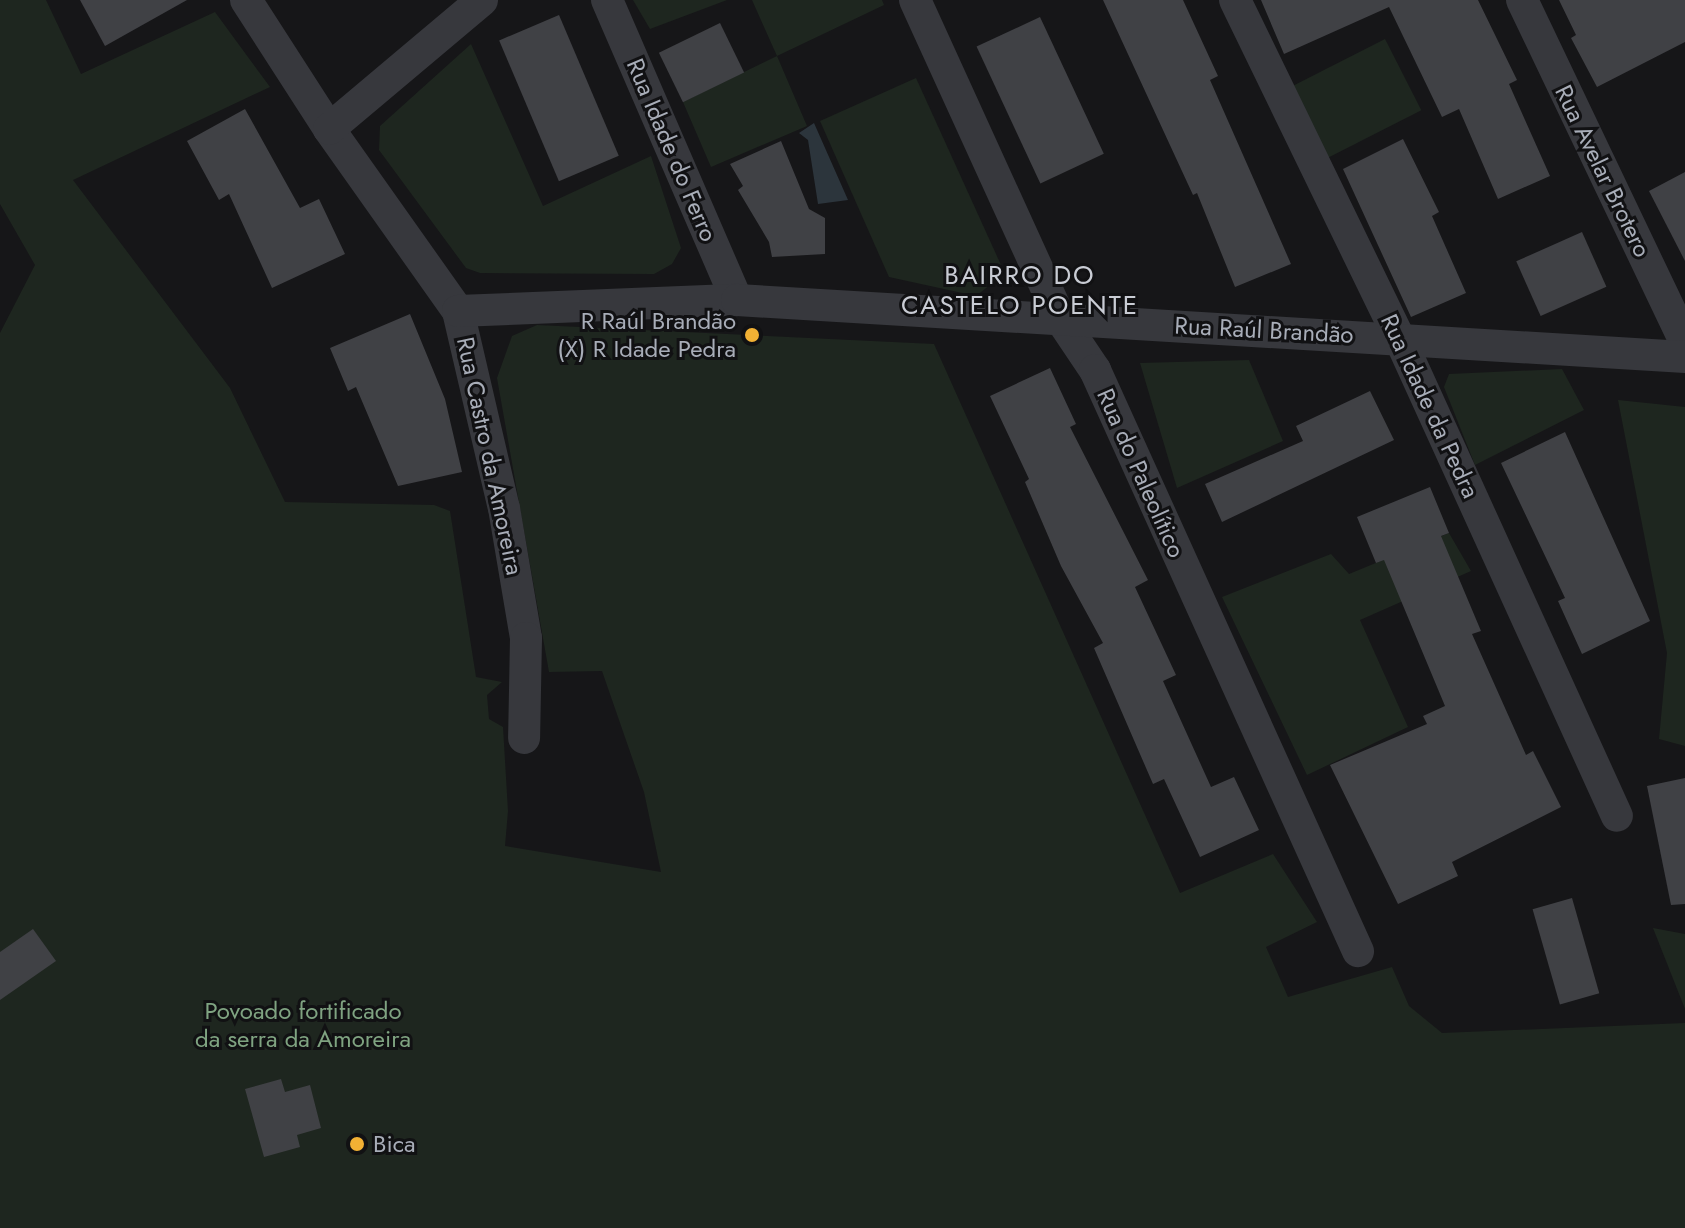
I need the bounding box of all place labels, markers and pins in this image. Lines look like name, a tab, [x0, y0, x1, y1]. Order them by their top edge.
place label: R Raúl Brandão (X) R Idade Pedra	[557, 307, 736, 363]
marker: R Raúl Brandão (X) R Idade Pedra	[743, 326, 761, 344]
place label: Bica	[373, 1130, 416, 1158]
marker: Bica	[348, 1135, 366, 1153]

